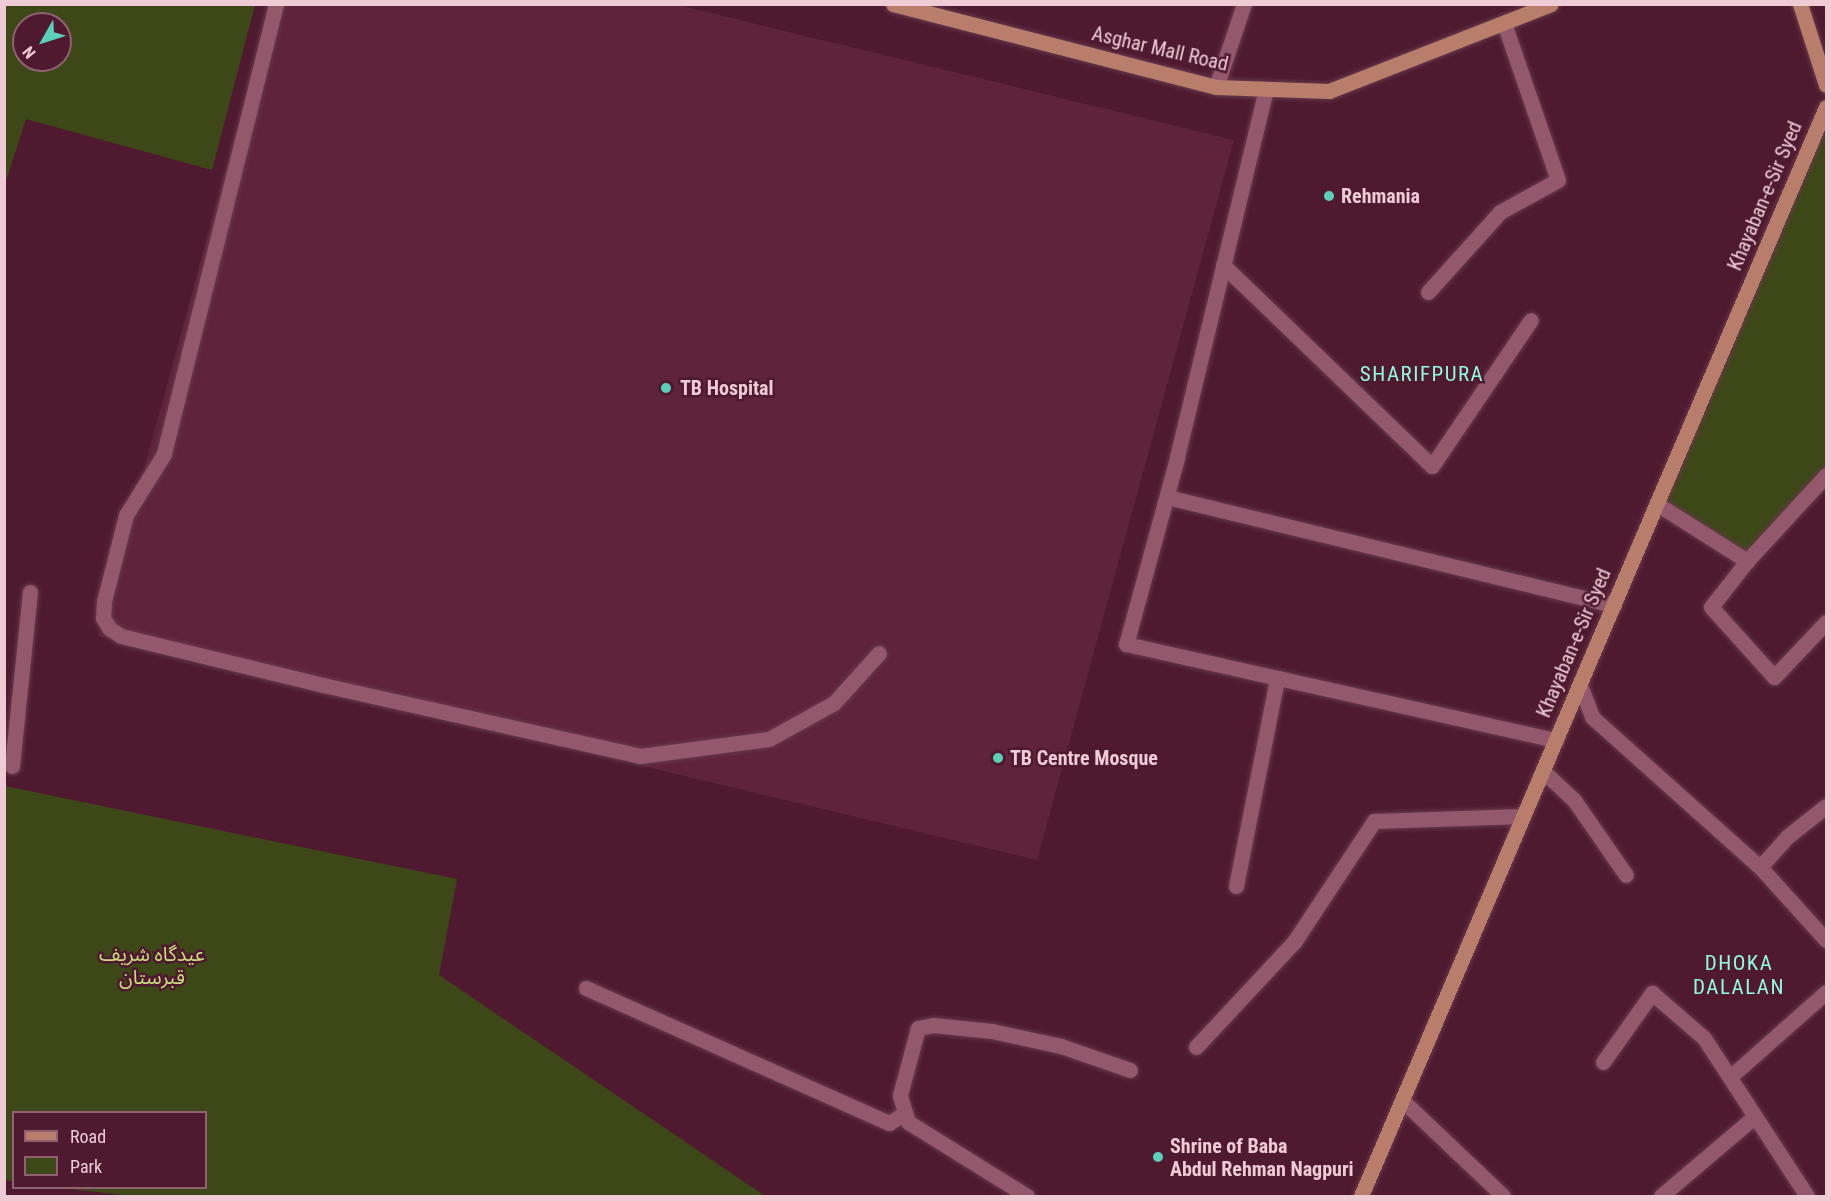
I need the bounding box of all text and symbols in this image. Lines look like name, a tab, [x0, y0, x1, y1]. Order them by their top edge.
north arrow	[12, 12, 72, 72]
street label: Asghar Mall Road	[1090, 22, 1230, 76]
text: N	[19, 43, 40, 62]
street label: Khayaban-e-Sir Syed	[1723, 118, 1807, 274]
place label: Rehmania	[1341, 184, 1420, 208]
marker: Rehmania	[1322, 189, 1336, 203]
district label: SHARIFPURA	[1360, 361, 1484, 387]
place label: TB Hospital	[680, 376, 774, 400]
marker: TB Hospital	[657, 379, 675, 397]
street label: Khayaban-e-Sir Syed	[1532, 565, 1616, 721]
place label: TB Centre Mosque	[1010, 746, 1158, 770]
marker: TB Centre Mosque	[991, 751, 1005, 765]
park label: عیدگاہ شریف قبرستان	[99, 942, 205, 989]
district label: DHOKA DALALAN	[1693, 950, 1785, 1000]
legend	[12, 1111, 207, 1189]
text: Road	[70, 1126, 106, 1147]
place label: Shrine of Baba Abdul Rehman Nagpuri	[1170, 1134, 1354, 1181]
marker: Shrine of Baba Abdul Rehman Nagpuri	[1151, 1150, 1165, 1164]
text: Park	[70, 1156, 102, 1177]

